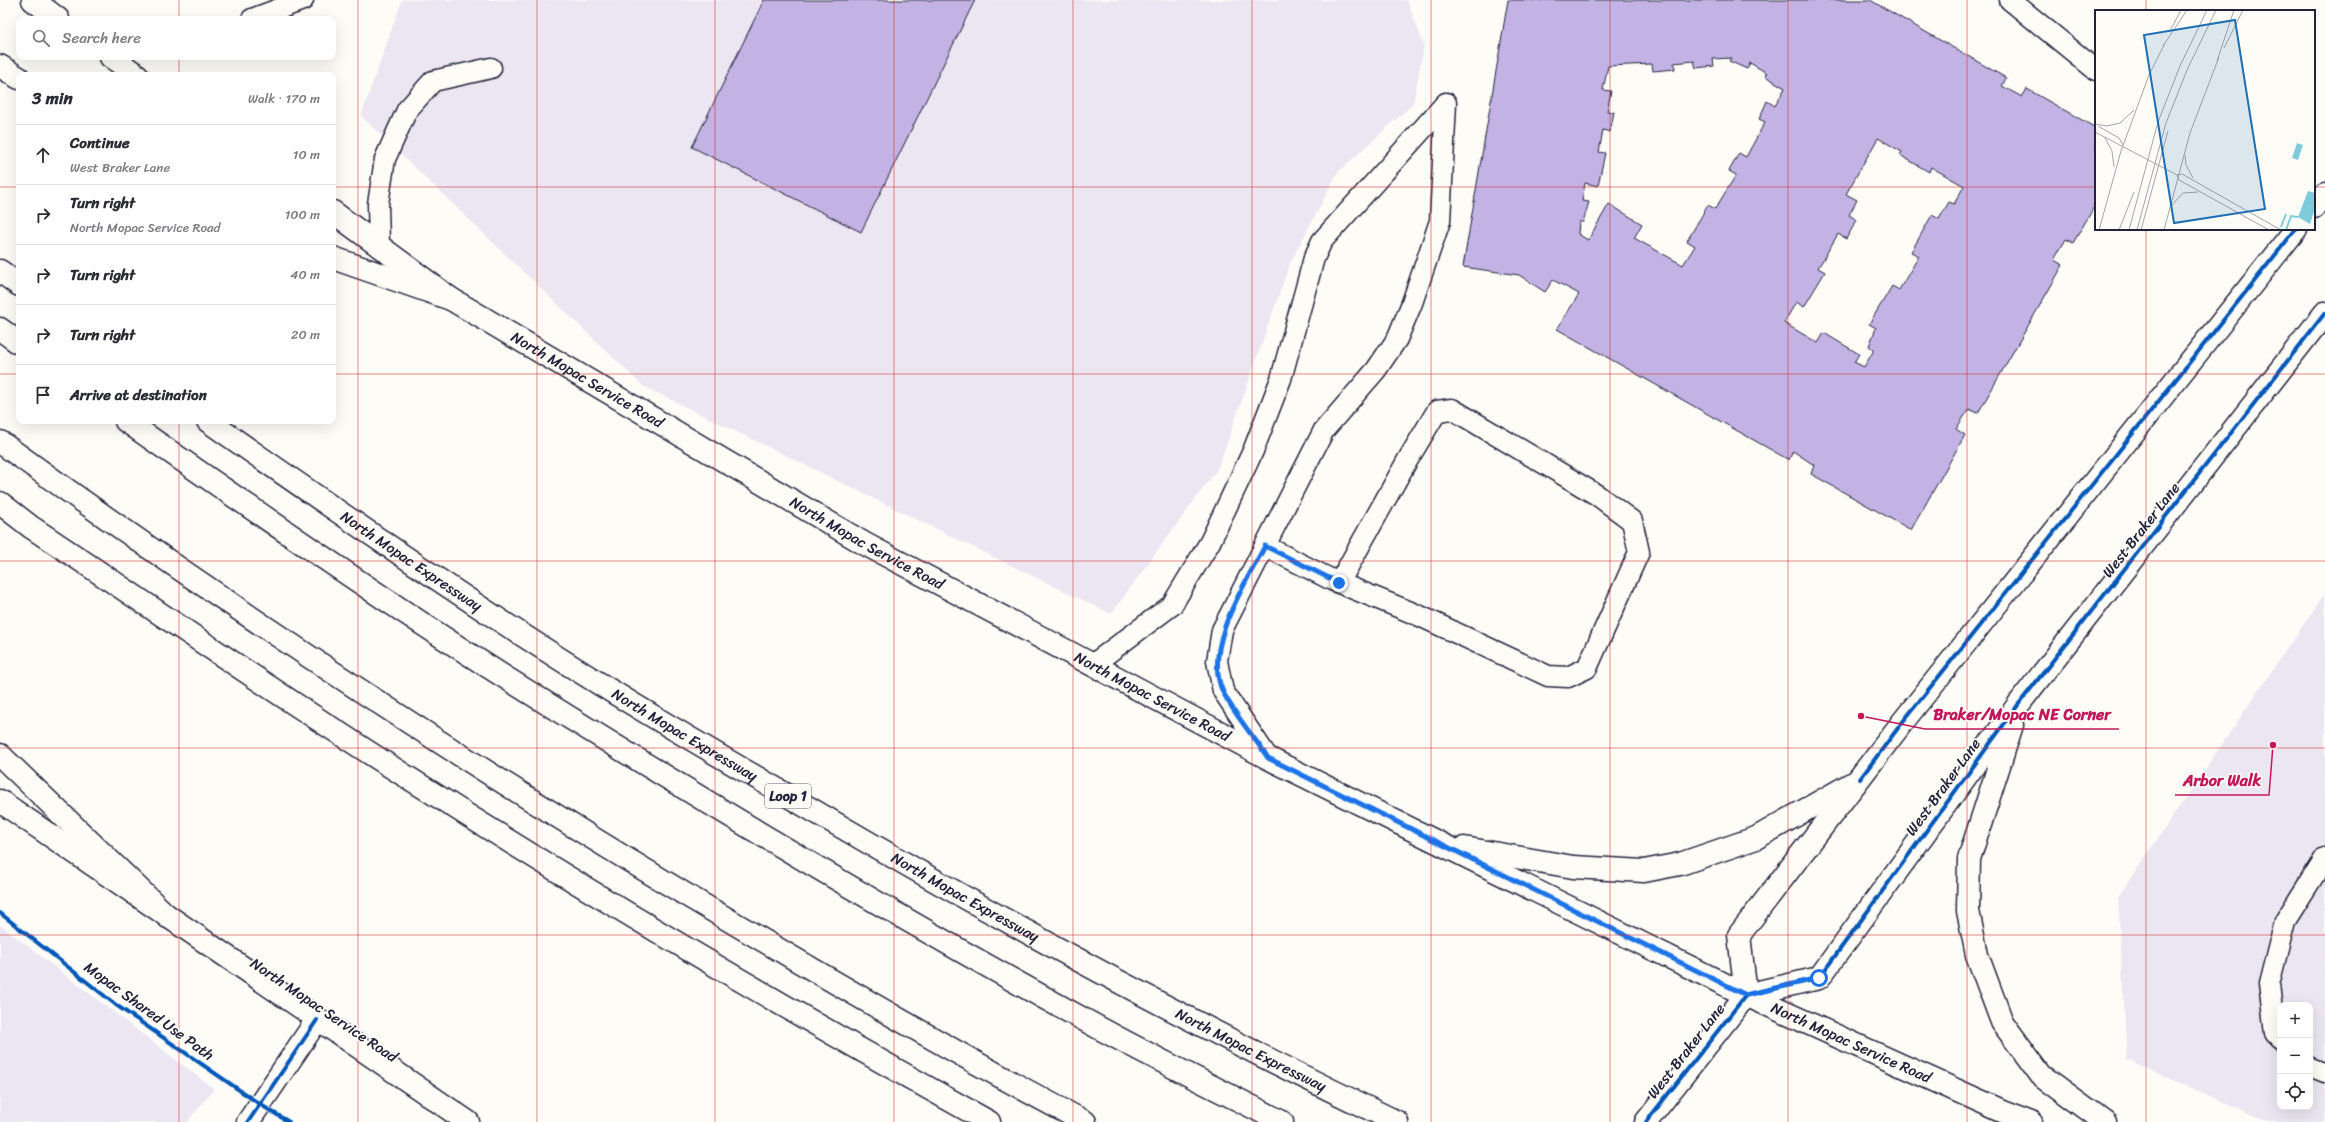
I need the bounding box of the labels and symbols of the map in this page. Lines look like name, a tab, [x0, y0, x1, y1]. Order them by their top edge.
inset map	[2095, 10, 2315, 230]
street label: North Mopac Service Road	[506, 324, 670, 436]
street label: West Braker Lane	[2095, 476, 2187, 584]
street label: North Mopac Service Road	[785, 489, 950, 597]
street label: North Mopac Expressway	[335, 504, 488, 619]
route end	[1330, 574, 1348, 592]
street label: North Mopac Service Road	[1070, 644, 1236, 749]
street label: North Mopac Expressway	[607, 681, 763, 789]
text: Braker/Mopac NE Corner	[1933, 700, 2112, 729]
callout: Braker/Mopac NE Corner	[1925, 701, 2119, 729]
street label: West Braker Lane	[1899, 732, 1988, 841]
text: Arbor Walk	[2182, 766, 2261, 795]
callout: Arbor Walk	[2175, 767, 2269, 795]
road number: Loop 1	[765, 784, 811, 808]
street label: North Mopac Expressway	[886, 845, 1044, 949]
street label: North Mopac Service Road	[245, 951, 404, 1070]
street label: Mopac Shared Use Path	[78, 955, 220, 1067]
route start	[1810, 969, 1828, 987]
street label: North Mopac Service Road	[1767, 995, 1937, 1091]
street label: West Braker Lane	[1640, 997, 1732, 1105]
street label: North Mopac Expressway	[1171, 1001, 1331, 1099]

